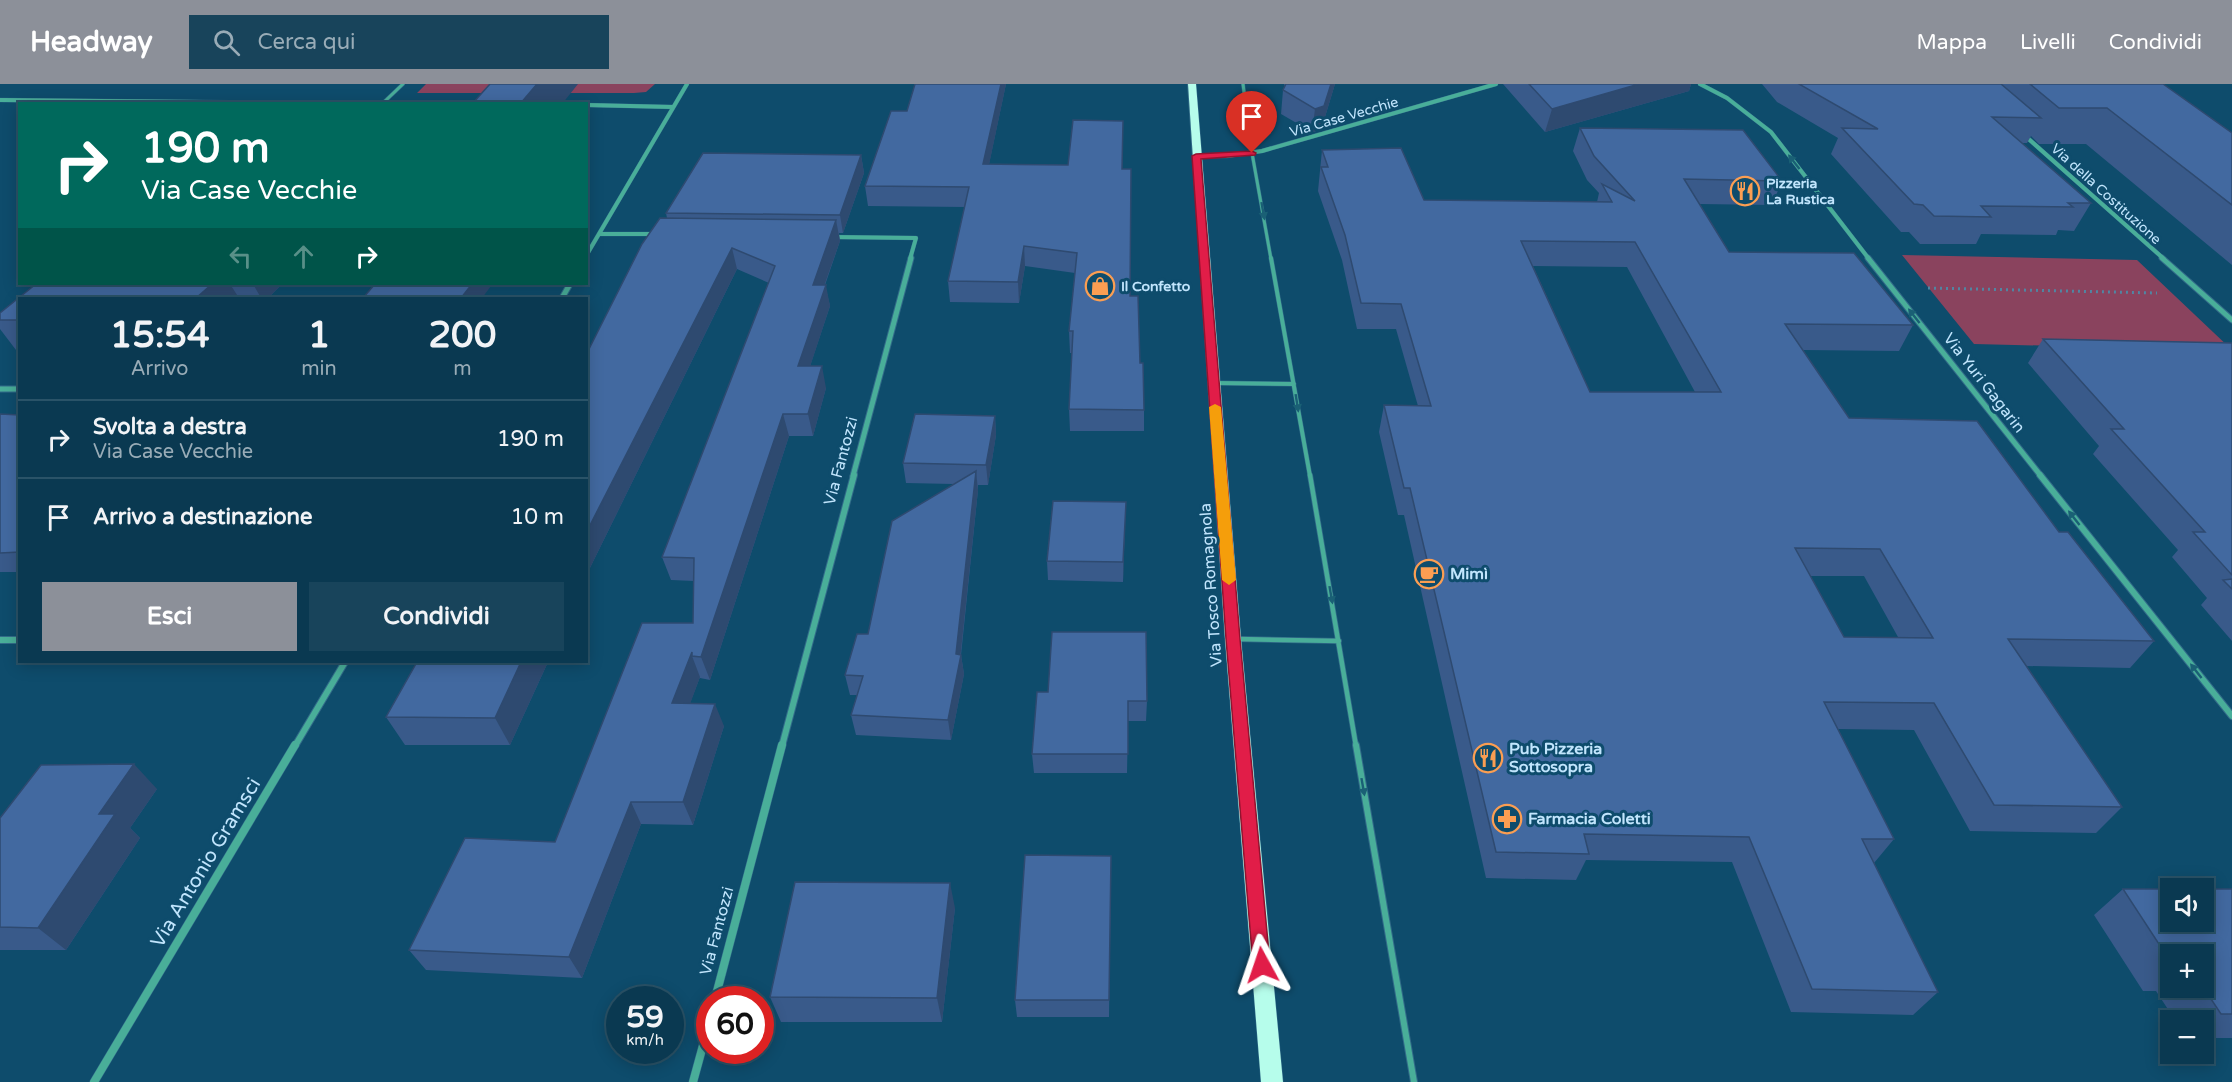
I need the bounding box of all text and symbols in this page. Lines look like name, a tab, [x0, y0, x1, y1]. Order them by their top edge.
search box	[189, 15, 609, 69]
text: Headway	[30, 25, 153, 59]
icon: search	[210, 26, 243, 59]
text: Cerca qui	[258, 29, 356, 55]
text: Mappa	[1917, 30, 1987, 55]
text: Livelli	[2020, 30, 2076, 55]
text: Condividi	[2109, 30, 2202, 55]
pin	[1226, 91, 1277, 153]
street label: Via Case Vecchie	[1288, 93, 1400, 141]
icon: arrive	[1235, 100, 1268, 133]
text: 190 m	[141, 123, 270, 174]
icon: right	[42, 126, 120, 204]
street label: Via della Costituzione	[2047, 140, 2165, 248]
one-way arrow	[1789, 154, 1801, 169]
text: Via Case Vecchie	[141, 174, 357, 207]
restaurant icon: Pizzeria La Rustica	[1729, 175, 1761, 207]
place label: Pizzeria La Rustica	[1766, 175, 1835, 208]
one-way arrow	[1258, 201, 1267, 220]
icon: left	[224, 240, 257, 273]
icon: ahead	[287, 240, 320, 273]
icon: right	[350, 240, 383, 273]
shop icon: Il Confetto	[1084, 270, 1116, 302]
place label: Il Confetto	[1121, 278, 1191, 295]
one-way arrow	[1908, 308, 1921, 324]
text: 15:54	[110, 314, 210, 357]
text: 1	[308, 314, 330, 357]
text: 200	[428, 314, 496, 357]
street label: Via Yuri Gagarin	[1939, 329, 2029, 437]
text: Arrivo	[131, 357, 188, 381]
text: min	[301, 357, 337, 381]
text: m	[453, 357, 472, 381]
one-way arrow	[1293, 393, 1302, 412]
text: Svolta a destra	[93, 414, 247, 440]
street label: Via Fantozzi	[820, 415, 862, 507]
icon: right	[42, 423, 75, 456]
text: 190 m	[497, 426, 564, 452]
text: Via Case Vecchie	[93, 440, 253, 464]
icon: arrive	[42, 501, 75, 534]
street label: Via Tosco Romagnola	[1195, 503, 1227, 667]
text: Arrivo a destinazione	[93, 504, 312, 530]
text: 10 m	[510, 504, 564, 530]
one-way arrow	[2068, 510, 2081, 526]
cafe icon: Mimì	[1413, 558, 1445, 590]
place label: Mimì	[1450, 564, 1488, 584]
button: Esci	[42, 582, 297, 651]
button: Condividi	[309, 582, 564, 651]
one-way arrow	[1327, 585, 1336, 604]
one-way arrow	[2190, 663, 2202, 678]
place label: Pub Pizzeria Sottosopra	[1509, 739, 1602, 777]
restaurant icon: Pub Pizzeria Sottosopra	[1472, 742, 1504, 774]
street label: Via Antonio Gramsci	[146, 774, 266, 952]
one-way arrow	[1359, 778, 1368, 797]
pharmacy icon: Farmacia Coletti	[1491, 803, 1523, 835]
place label: Farmacia Coletti	[1528, 809, 1651, 829]
map controls	[2160, 878, 2214, 1064]
button: sound	[2160, 878, 2214, 932]
street label: Via Fantozzi	[696, 885, 738, 977]
position arrow	[1230, 933, 1294, 997]
button: +	[2160, 944, 2214, 998]
speed limit sign: 60	[696, 986, 774, 1064]
text: 59	[626, 999, 664, 1036]
button: −	[2160, 1010, 2214, 1064]
text: km/h	[626, 1031, 664, 1049]

